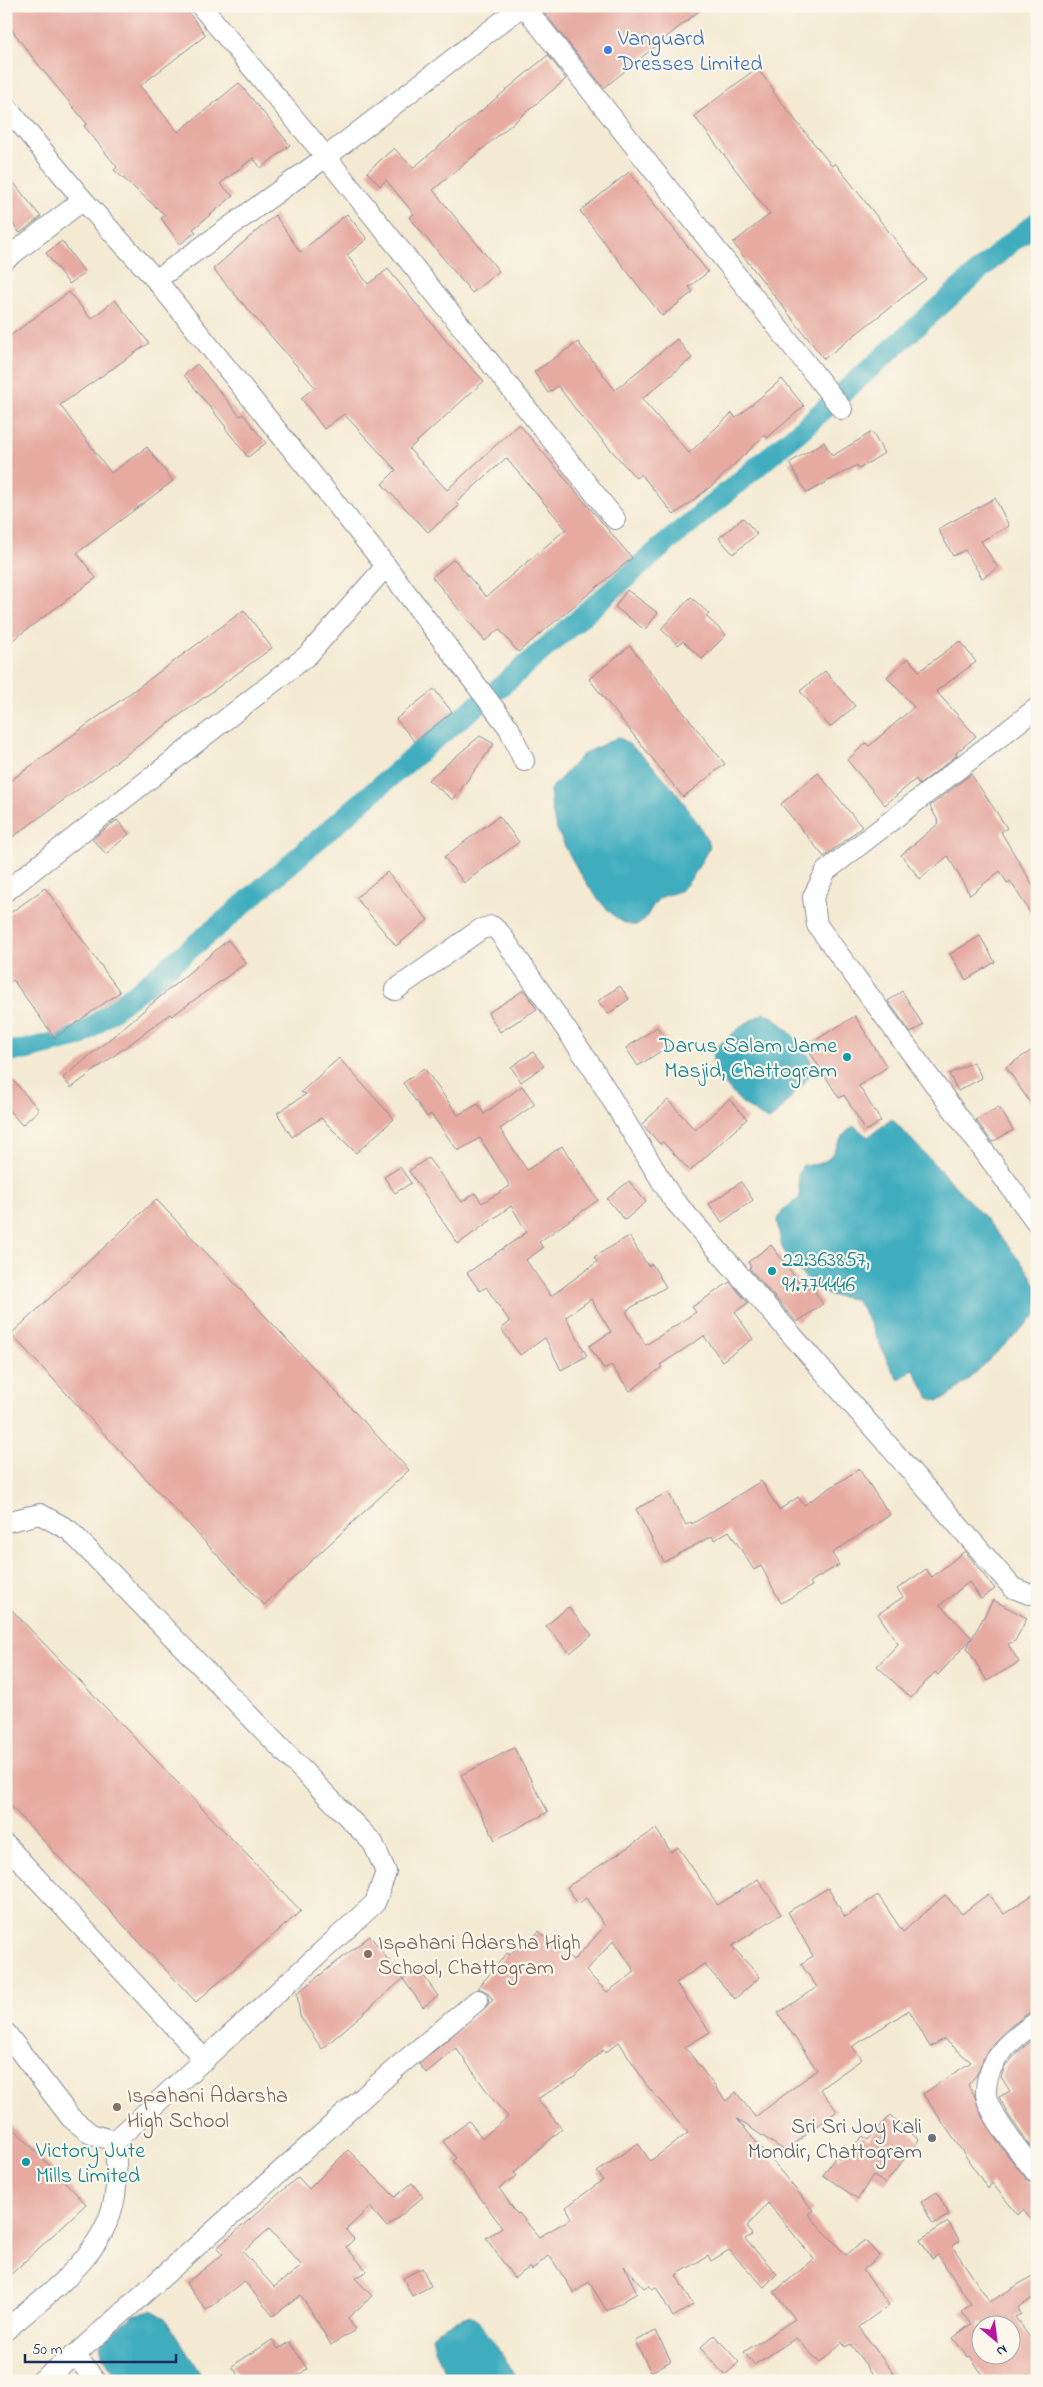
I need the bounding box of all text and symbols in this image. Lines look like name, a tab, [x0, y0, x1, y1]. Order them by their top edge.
place label: Vanguard Dresses Limited	[617, 24, 763, 81]
marker: Vanguard Dresses Limited	[602, 44, 614, 56]
place label: Darus Salam Jame Masjid, Chattogram	[658, 1031, 837, 1089]
marker: Darus Salam Jame Masjid, Chattogram	[841, 1051, 853, 1063]
place label: 22.363857, 91.774446	[782, 1245, 870, 1302]
marker: 22.363857, 91.774446	[766, 1265, 778, 1277]
place label: Ispahani Adarsha High School, Chattogram	[378, 1928, 581, 1986]
marker: Ispahani Adarsha High School, Chattogram	[362, 1948, 374, 1960]
place label: Ispahani Adarsha High School	[127, 2081, 288, 2139]
marker: Ispahani Adarsha High School	[111, 2101, 123, 2113]
place label: Sri Sri Joy Kali Mondir, Chattogram	[748, 2112, 922, 2170]
marker: Sri Sri Joy Kali Mondir, Chattogram	[926, 2132, 938, 2144]
place label: Victory Jute Mills Limited	[35, 2136, 145, 2193]
marker: Victory Jute Mills Limited	[20, 2156, 32, 2168]
north arrow	[970, 2314, 1020, 2364]
scale bar	[25, 2332, 176, 2364]
text: 50 m	[32, 2339, 63, 2361]
text: N	[992, 2339, 1011, 2362]

